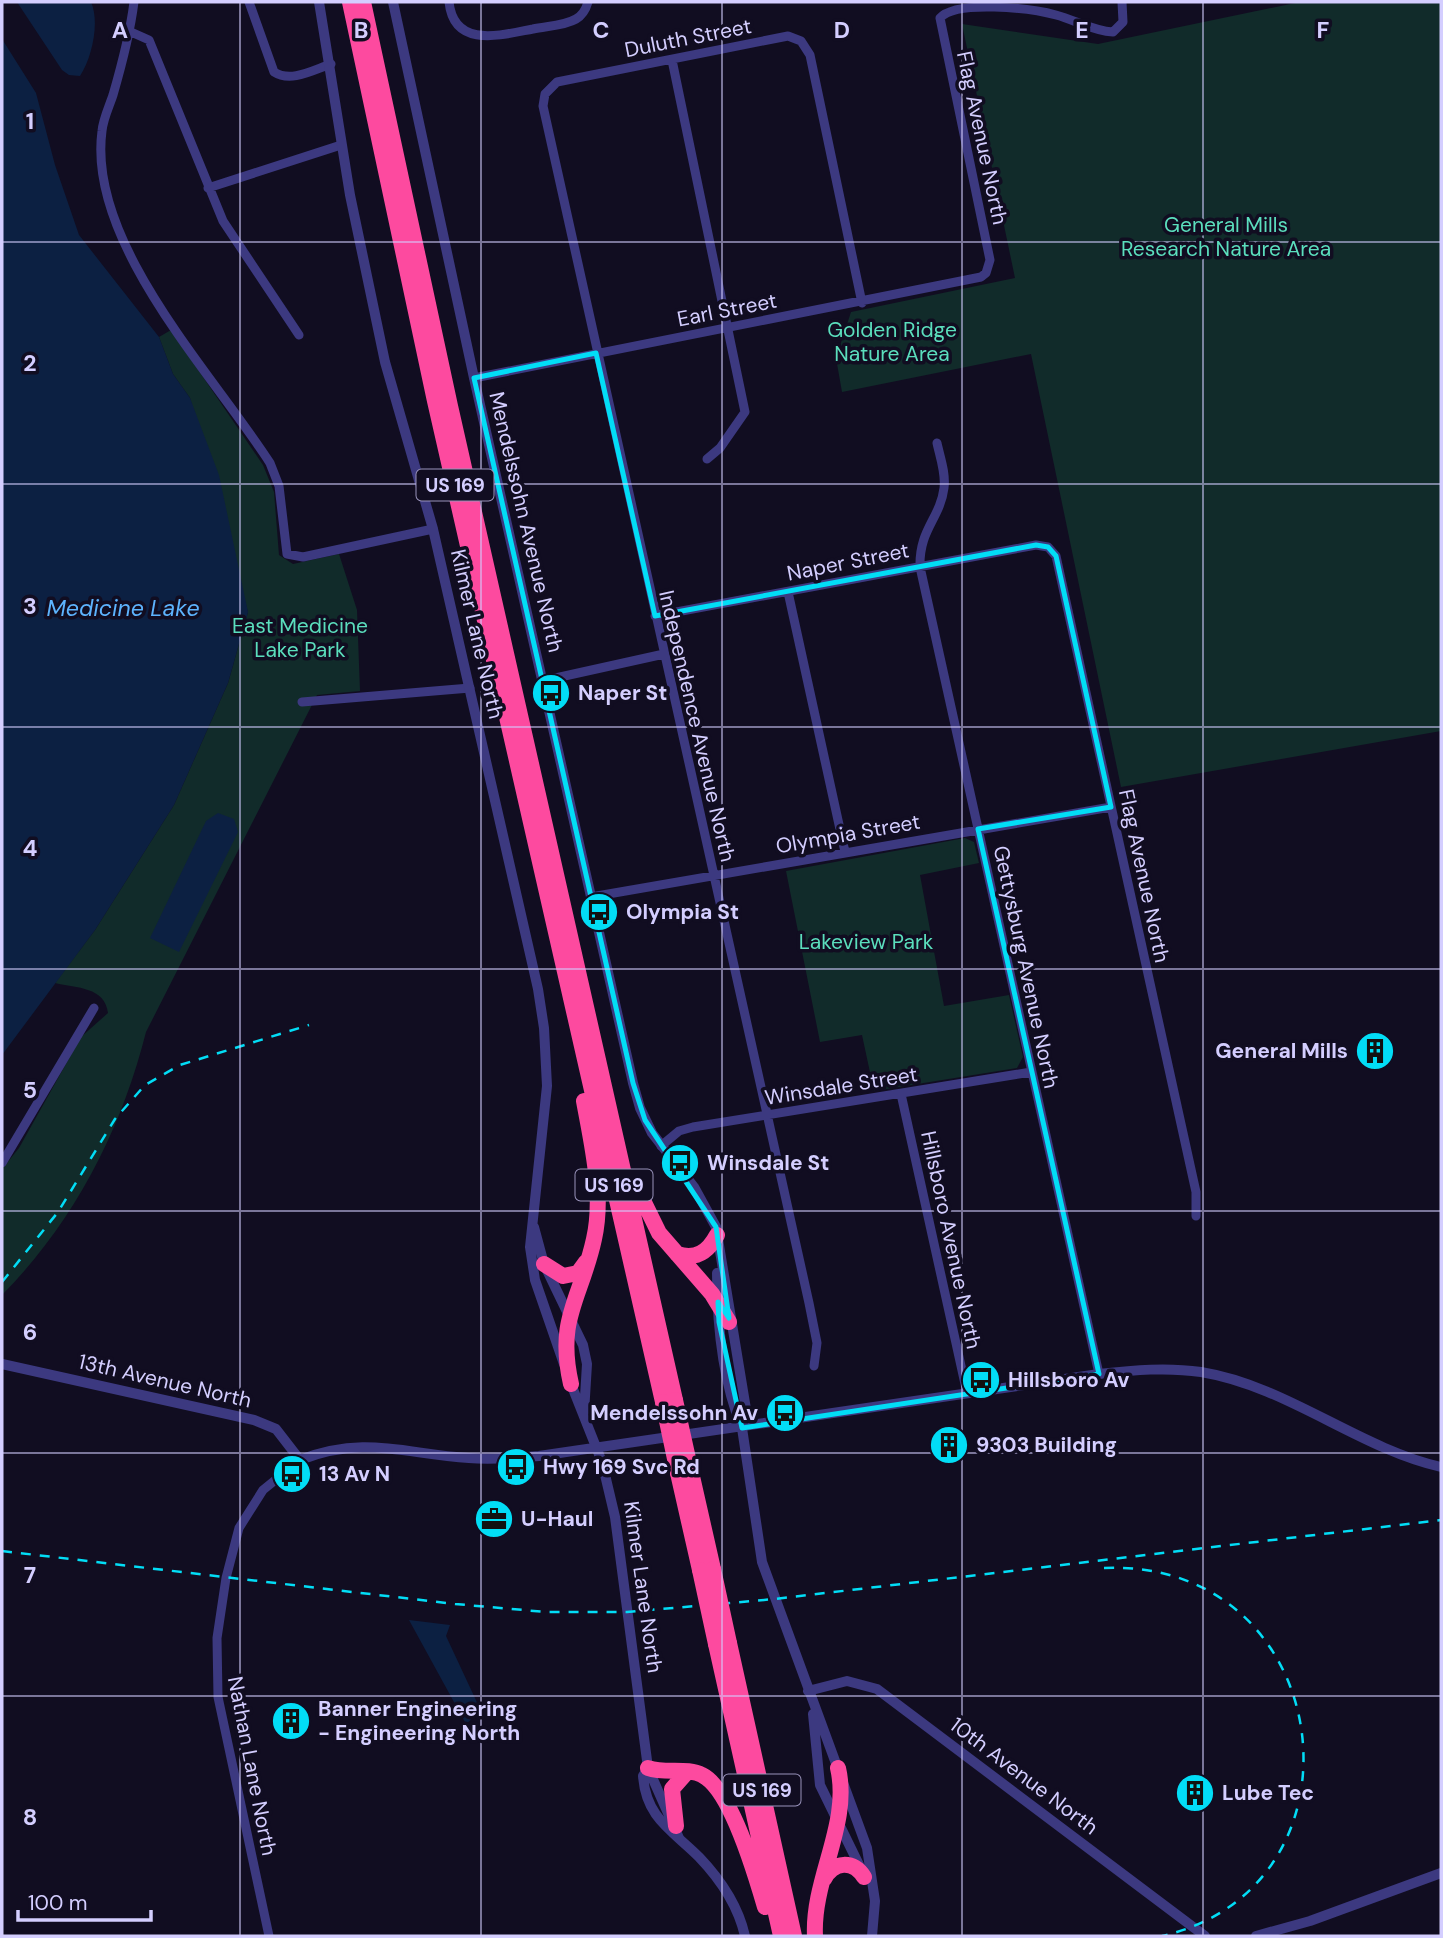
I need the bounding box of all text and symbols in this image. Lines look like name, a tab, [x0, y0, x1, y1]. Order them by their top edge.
street label: Duluth Street	[622, 12, 754, 64]
text: A	[112, 15, 128, 45]
text: B	[354, 15, 368, 45]
text: C	[593, 15, 609, 45]
text: D	[834, 15, 850, 45]
text: E	[1075, 15, 1089, 45]
text: F	[1317, 15, 1330, 45]
street label: Flag Avenue North	[950, 49, 1014, 227]
text: 1	[26, 106, 34, 136]
park label: General Mills Research Nature Area	[1121, 211, 1331, 263]
street label: Earl Street	[675, 287, 779, 333]
park label: Golden Ridge Nature Area	[827, 316, 957, 368]
text: 2	[23, 348, 37, 378]
street label: Mendelssohn Avenue North	[482, 389, 570, 655]
road number: US 169	[416, 470, 494, 500]
street label: Naper Street	[785, 536, 911, 588]
street label: Kilmer Lane North	[444, 547, 510, 721]
street label: Independence Avenue North	[652, 587, 742, 865]
text: 3	[23, 591, 37, 621]
water label: Medicine Lake	[46, 593, 200, 623]
park label: East Medicine Lake Park	[232, 612, 368, 664]
bus stop icon: Naper St	[530, 672, 572, 714]
place label: Naper St	[578, 679, 667, 707]
street label: Flag Avenue North	[1112, 787, 1176, 965]
street label: Olympia Street	[774, 808, 922, 860]
text: 4	[23, 833, 38, 863]
street label: Gettysburg Avenue North	[987, 843, 1065, 1091]
bus stop icon: Olympia St	[578, 891, 620, 933]
place label: Olympia St	[626, 898, 739, 926]
park label: Lakeview Park	[799, 928, 934, 956]
building icon: General Mills	[1354, 1030, 1396, 1072]
place label: General Mills	[1215, 1037, 1348, 1065]
street label: Winsdale Street	[763, 1060, 919, 1112]
text: 5	[23, 1075, 37, 1105]
street label: Hillsboro Avenue North	[914, 1128, 988, 1352]
bus stop icon: Winsdale St	[659, 1142, 701, 1184]
place label: Winsdale St	[707, 1149, 829, 1177]
road number: US 169	[576, 1170, 652, 1200]
text: 6	[23, 1317, 37, 1347]
street label: 13th Avenue North	[76, 1347, 254, 1415]
bus stop icon: Hillsboro Av	[960, 1359, 1002, 1401]
place label: Hillsboro Av	[1008, 1366, 1130, 1394]
bus stop icon: Mendelssohn Av	[764, 1392, 806, 1434]
place label: Mendelssohn Av	[590, 1399, 758, 1427]
building icon: 9303 Building	[928, 1424, 970, 1466]
place label: 9303 Building	[976, 1431, 1117, 1459]
bus stop icon: Hwy 169 Svc Rd	[495, 1446, 537, 1488]
bus stop icon: 13 Av N	[271, 1453, 313, 1495]
place label: Hwy 169 Svc Rd	[543, 1453, 700, 1481]
place label: 13 Av N	[319, 1460, 390, 1488]
office icon: U-Haul	[473, 1498, 515, 1540]
street label: Kilmer Lane North	[617, 1499, 669, 1675]
place label: U-Haul	[521, 1505, 593, 1533]
text: 7	[24, 1560, 36, 1590]
street label: Nathan Lane North	[221, 1674, 283, 1858]
place label: Banner Engineering - Engineering North	[318, 1695, 520, 1747]
building icon: Banner Engineering - Engineering North	[270, 1700, 312, 1742]
street label: 10th Avenue North	[944, 1711, 1104, 1841]
building icon: Lube Tec	[1174, 1772, 1216, 1814]
road number: US 169	[724, 1774, 800, 1806]
place label: Lube Tec	[1222, 1779, 1314, 1807]
text: 8	[23, 1802, 37, 1832]
scale bar	[18, 1878, 150, 1922]
text: 100 m	[28, 1889, 88, 1917]

